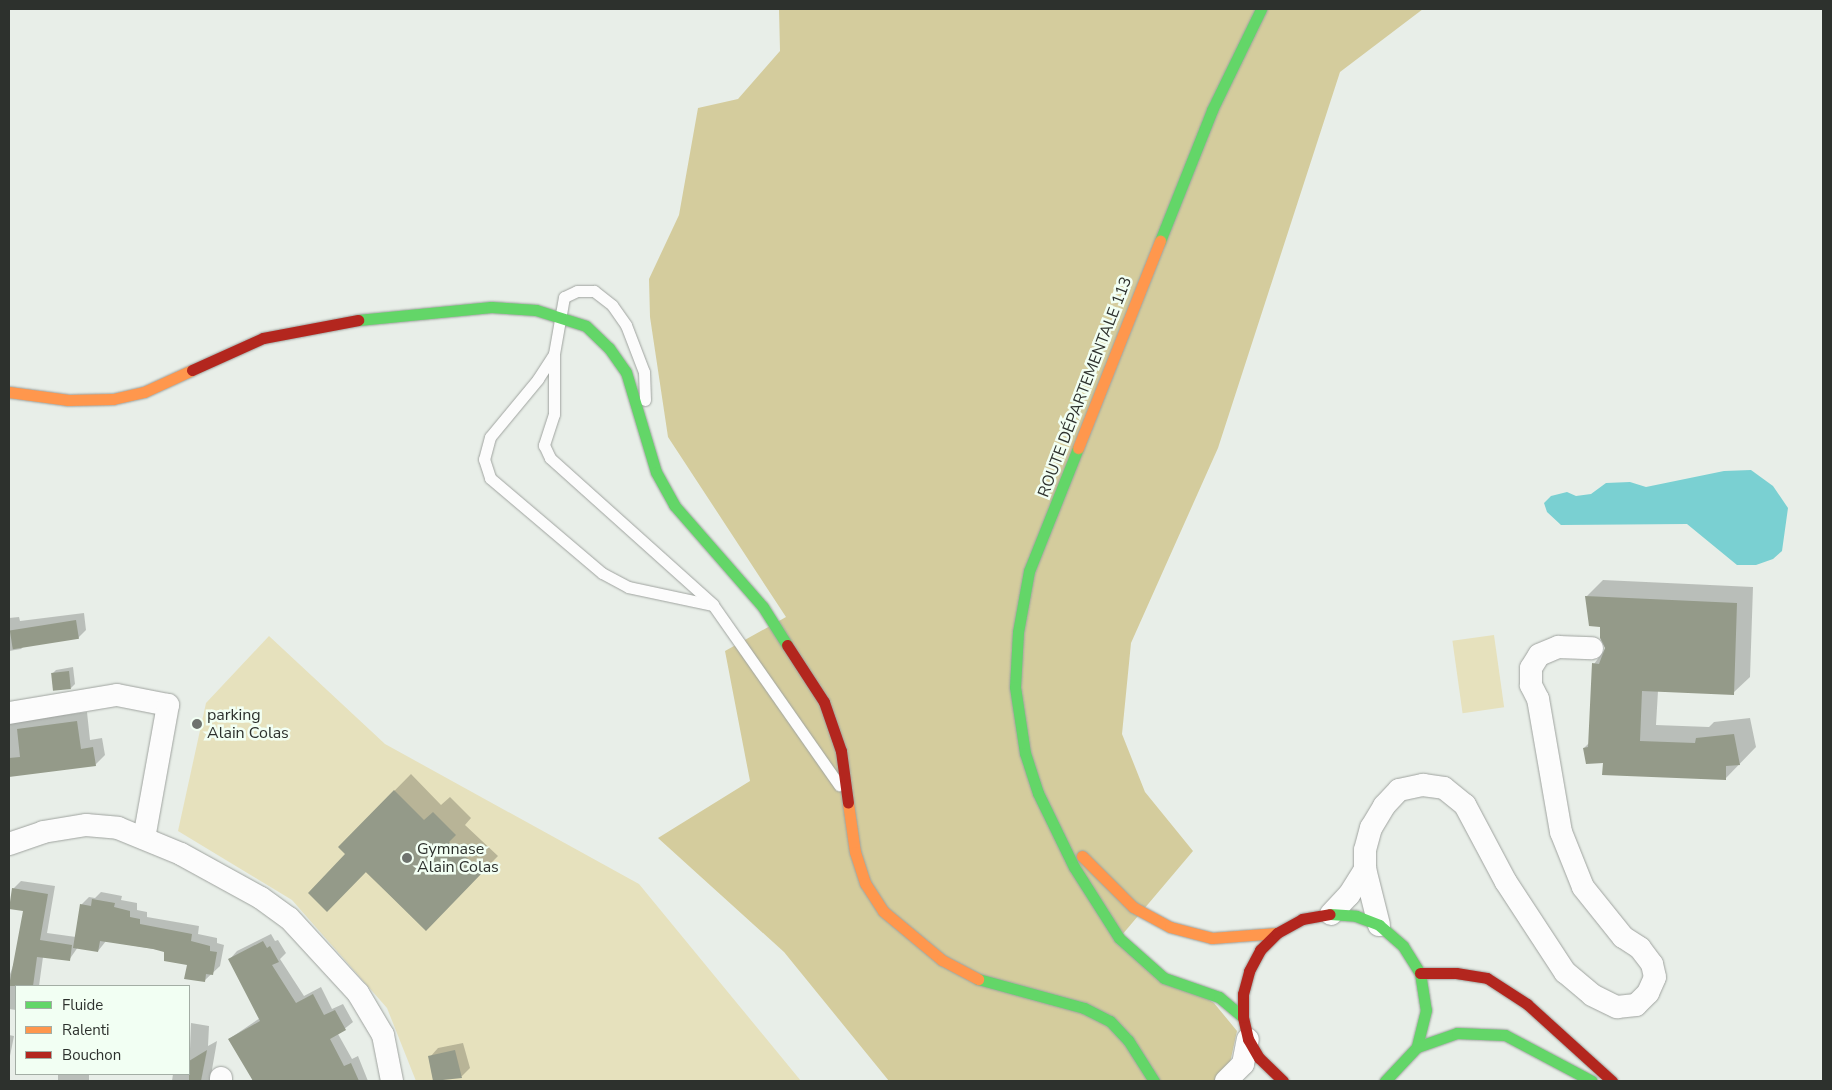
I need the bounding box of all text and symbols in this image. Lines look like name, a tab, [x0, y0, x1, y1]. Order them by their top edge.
street label: ROUTE DÉPARTEMENTALE 113	[1034, 274, 1136, 500]
place label: parking Alain Colas	[207, 705, 289, 743]
marker: parking Alain Colas	[191, 718, 203, 730]
place label: Gymnase Alain Colas	[417, 839, 499, 877]
marker: Gymnase Alain Colas	[401, 852, 413, 864]
legend	[15, 985, 190, 1075]
text: Fluide	[62, 995, 103, 1015]
text: Ralenti	[62, 1020, 110, 1040]
text: Bouchon	[62, 1045, 121, 1065]

